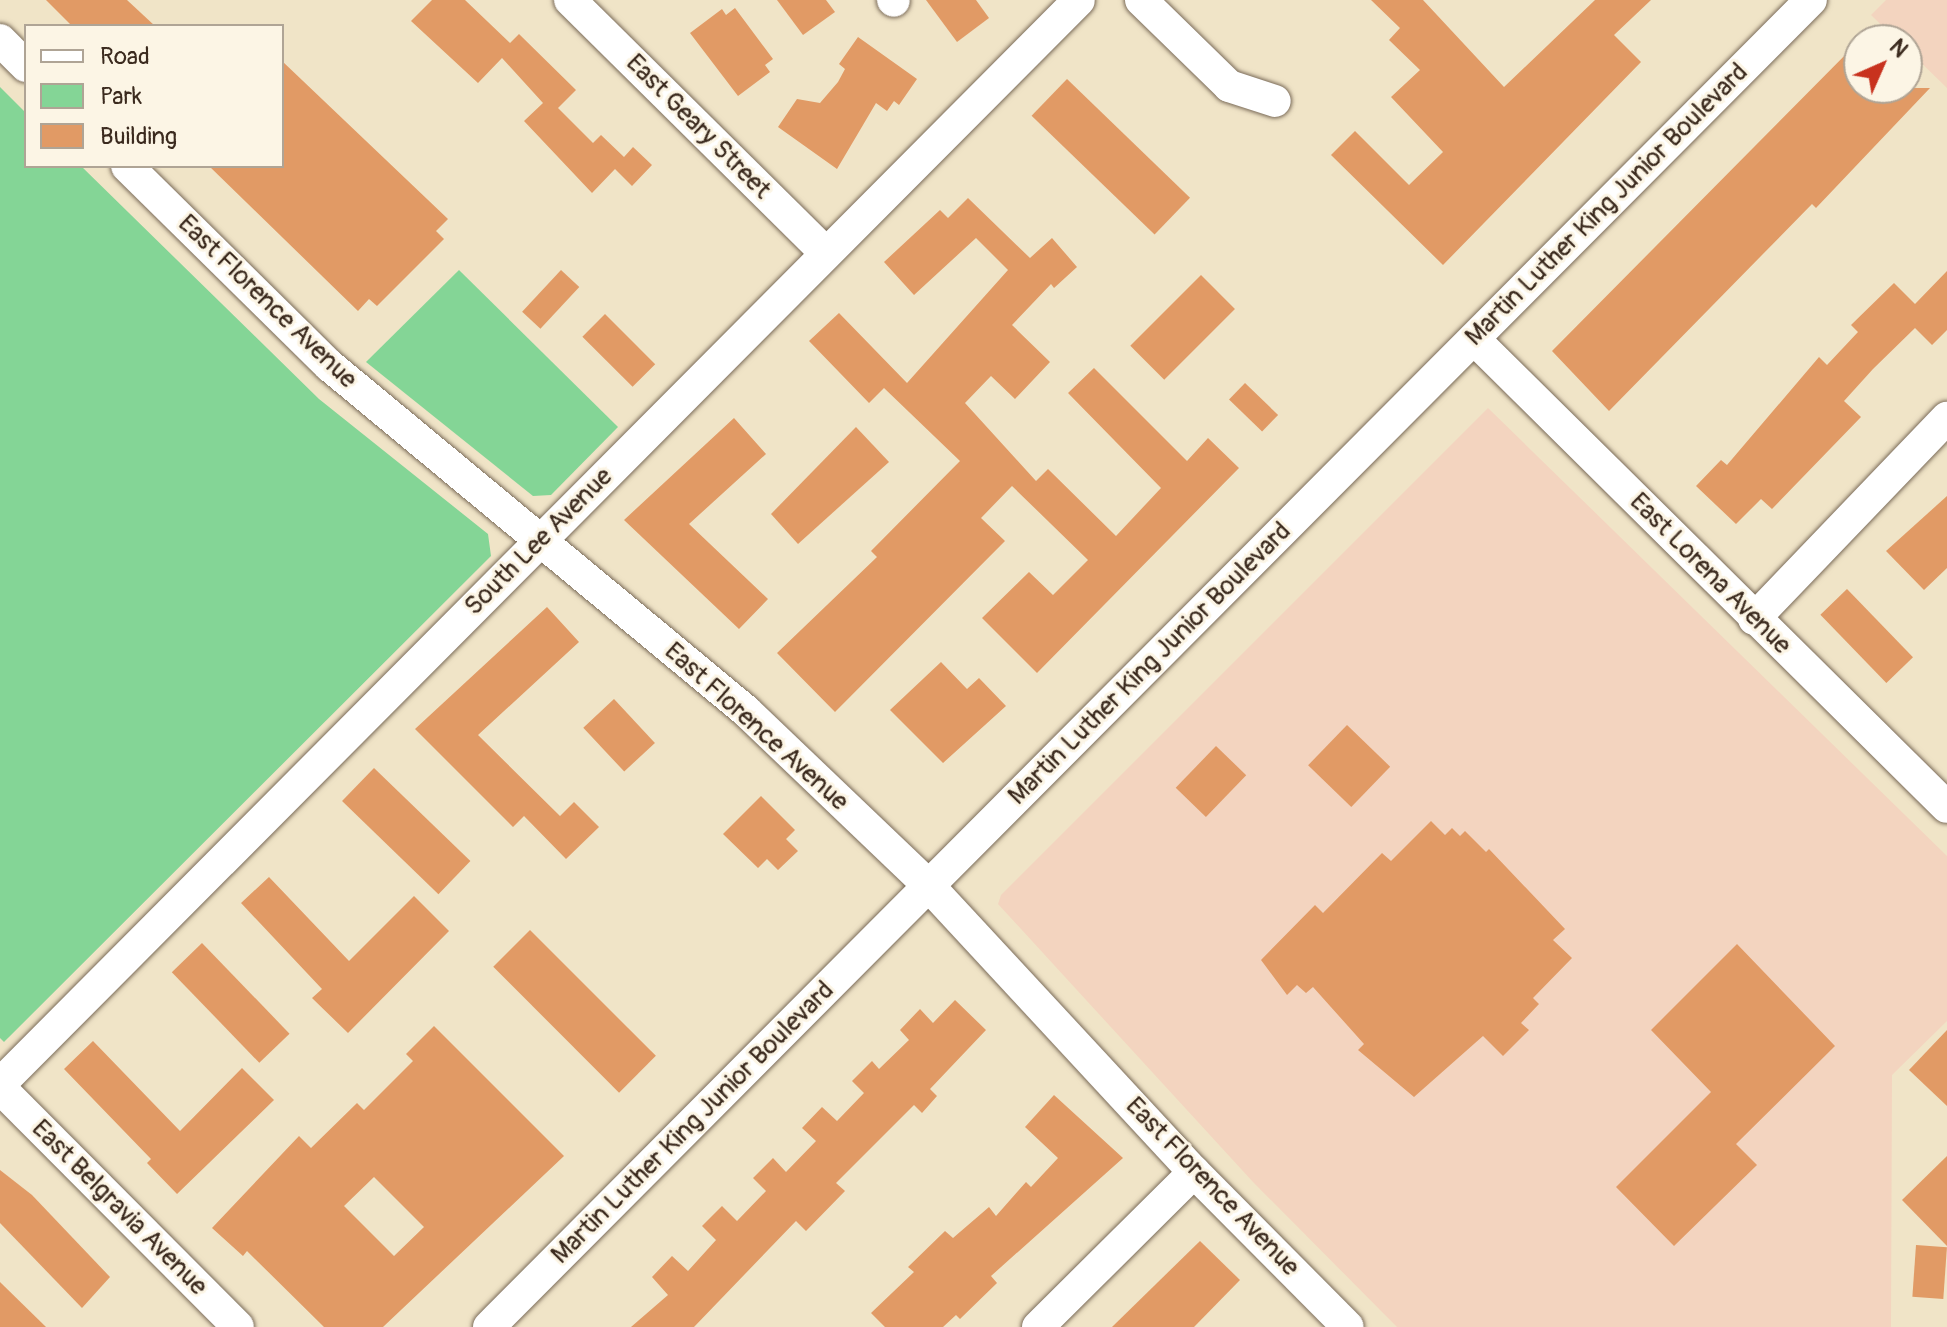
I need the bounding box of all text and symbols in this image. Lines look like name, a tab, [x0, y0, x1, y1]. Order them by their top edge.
legend	[24, 24, 284, 168]
north arrow	[1843, 24, 1923, 104]
text: N	[1883, 33, 1914, 64]
text: Road	[100, 42, 150, 71]
street label: East Geary Street	[619, 48, 777, 206]
street label: Martin Luther King Junior Boulevard	[1459, 57, 1755, 353]
text: Park	[100, 82, 142, 111]
text: Building	[100, 122, 177, 151]
street label: East Florence Avenue	[171, 209, 363, 395]
street label: South Lee Avenue	[459, 462, 619, 622]
street label: East Lorena Avenue	[1623, 487, 1797, 661]
street label: Martin Luther King Junior Boulevard	[1002, 516, 1298, 812]
street label: East Florence Avenue	[658, 636, 854, 818]
street label: Martin Luther King Junior Boulevard	[545, 975, 841, 1271]
street label: East Florence Avenue	[1119, 1091, 1305, 1283]
street label: East Belgravia Avenue	[25, 1114, 213, 1302]

